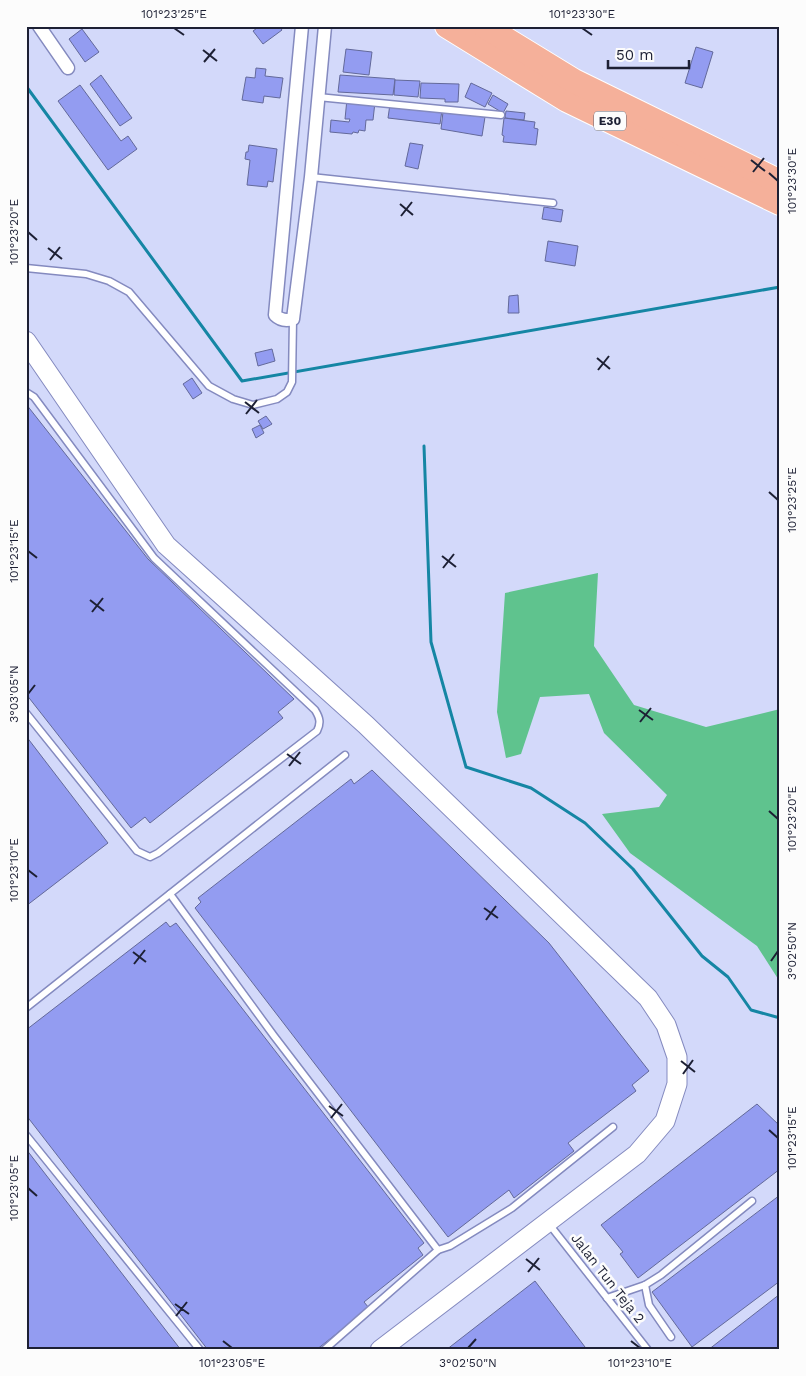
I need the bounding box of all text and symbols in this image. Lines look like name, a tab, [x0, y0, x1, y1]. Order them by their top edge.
text: 101°23'25"E	[141, 7, 207, 21]
text: 101°23'30"E	[549, 7, 615, 21]
scale bar	[608, 38, 690, 70]
text: 50 m	[616, 46, 653, 64]
road number: E30	[594, 112, 626, 130]
text: 101°23'30"E	[785, 148, 799, 214]
text: 101°23'20"E	[7, 199, 21, 265]
text: 101°23'25"E	[785, 467, 799, 533]
text: 101°23'15"E	[7, 519, 21, 583]
text: 3°03'05"N	[7, 665, 21, 723]
text: 101°23'20"E	[785, 786, 799, 852]
text: 101°23'10"E	[7, 838, 21, 902]
text: 3°02'50"N	[785, 922, 799, 980]
text: 101°23'15"E	[785, 1106, 799, 1170]
text: 101°23'05"E	[7, 1155, 21, 1221]
street label: Jalan Tun Teja 2	[568, 1230, 648, 1326]
text: 101°23'05"E	[199, 1356, 265, 1370]
text: 3°02'50"N	[439, 1356, 497, 1370]
text: 101°23'10"E	[608, 1356, 672, 1370]

